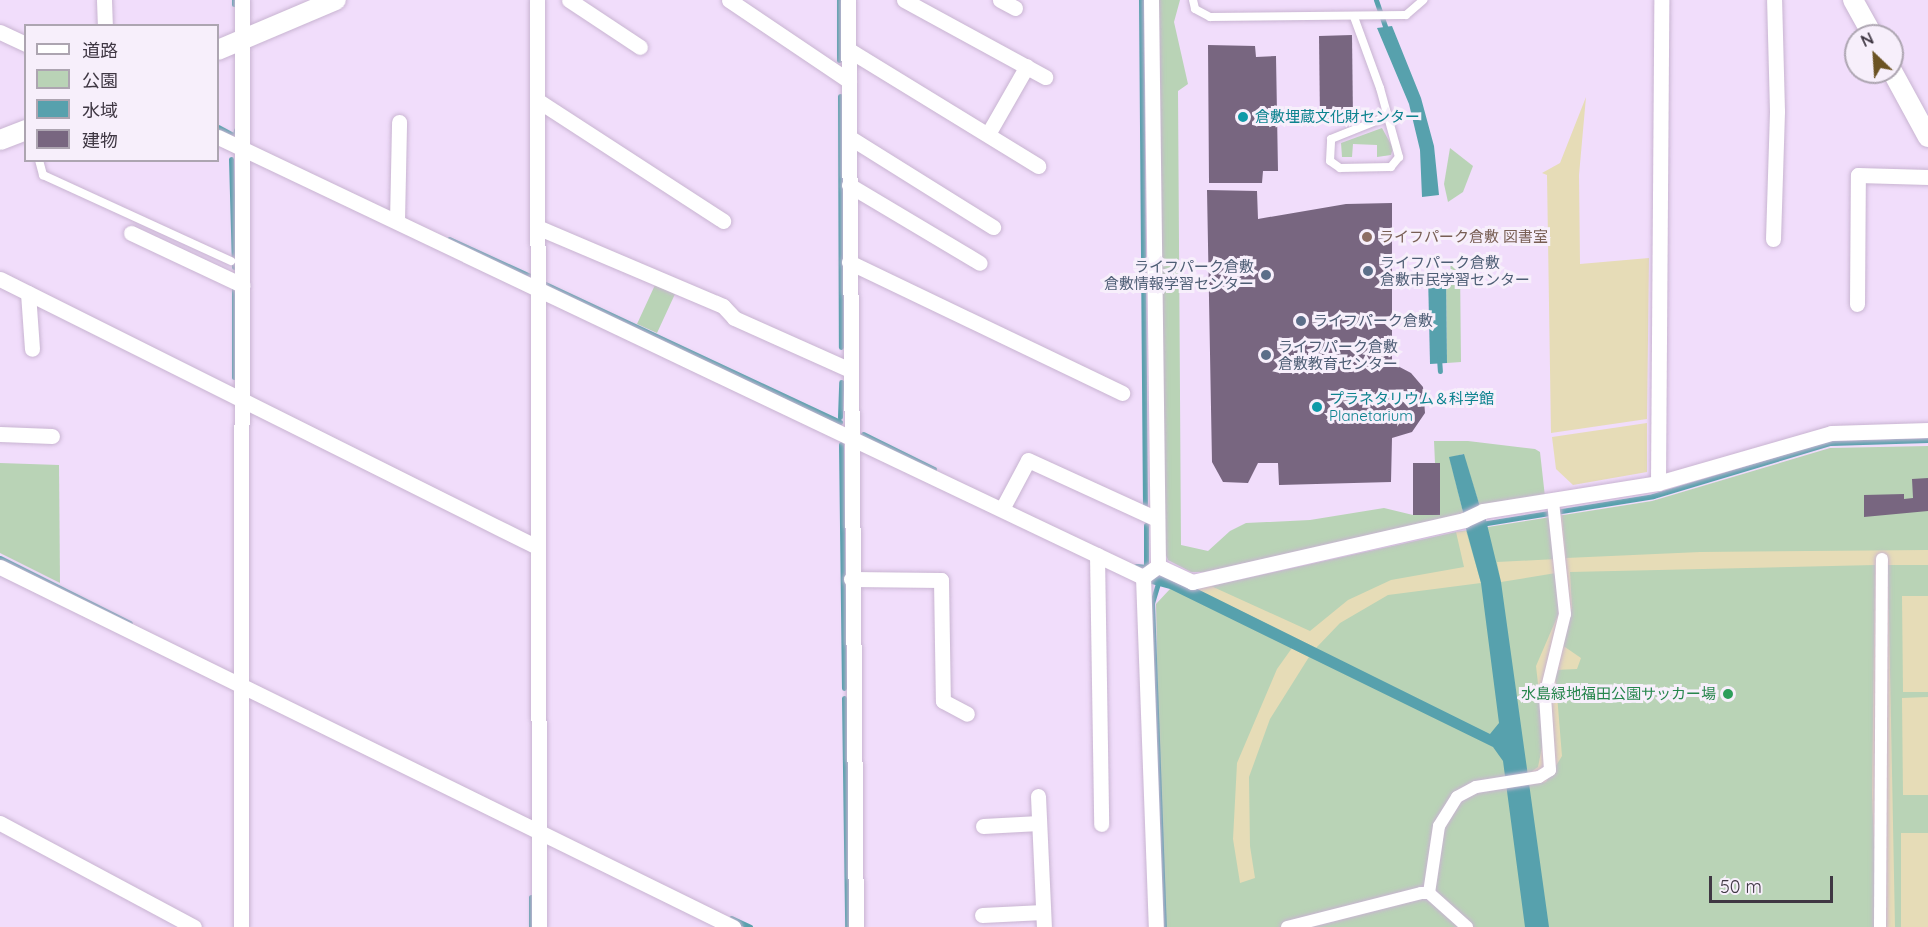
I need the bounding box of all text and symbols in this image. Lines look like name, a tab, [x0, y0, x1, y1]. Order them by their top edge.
legend	[24, 24, 219, 162]
north arrow	[1844, 24, 1904, 84]
text: N	[1858, 28, 1877, 51]
text: 道路	[82, 39, 118, 62]
text: 公園	[82, 69, 118, 92]
text: 水域	[82, 99, 118, 122]
place label: 倉敷埋蔵文化財センター	[1255, 108, 1420, 126]
marker: 倉敷埋蔵文化財センター	[1236, 110, 1250, 124]
text: 建物	[82, 129, 118, 152]
place label: ライフパーク倉敷 図書室	[1379, 228, 1548, 246]
marker: ライフパーク倉敷 図書室	[1360, 230, 1374, 244]
place label: ライフパーク倉敷 倉敷市民学習センター	[1380, 253, 1530, 288]
place label: ライフパーク倉敷 倉敷情報学習センター	[1104, 257, 1254, 292]
marker: ライフパーク倉敷 倉敷市民学習センター	[1361, 264, 1375, 278]
marker: ライフパーク倉敷 倉敷情報学習センター	[1259, 268, 1273, 282]
place label: ライフパーク倉敷	[1313, 312, 1433, 330]
marker: ライフパーク倉敷	[1294, 314, 1308, 328]
place label: ライフパーク倉敷 倉敷教育センター	[1278, 337, 1398, 372]
marker: ライフパーク倉敷 倉敷教育センター	[1259, 348, 1273, 362]
place label: プラネタリウム＆科学館 Planetarium	[1329, 389, 1494, 424]
marker: プラネタリウム＆科学館 Planetarium	[1310, 400, 1324, 414]
place label: 水島緑地福田公園サッカー場	[1521, 685, 1716, 703]
marker: 水島緑地福田公園サッカー場	[1721, 687, 1735, 701]
scale bar	[1712, 864, 1836, 902]
text: 50 m	[1720, 875, 1762, 898]

